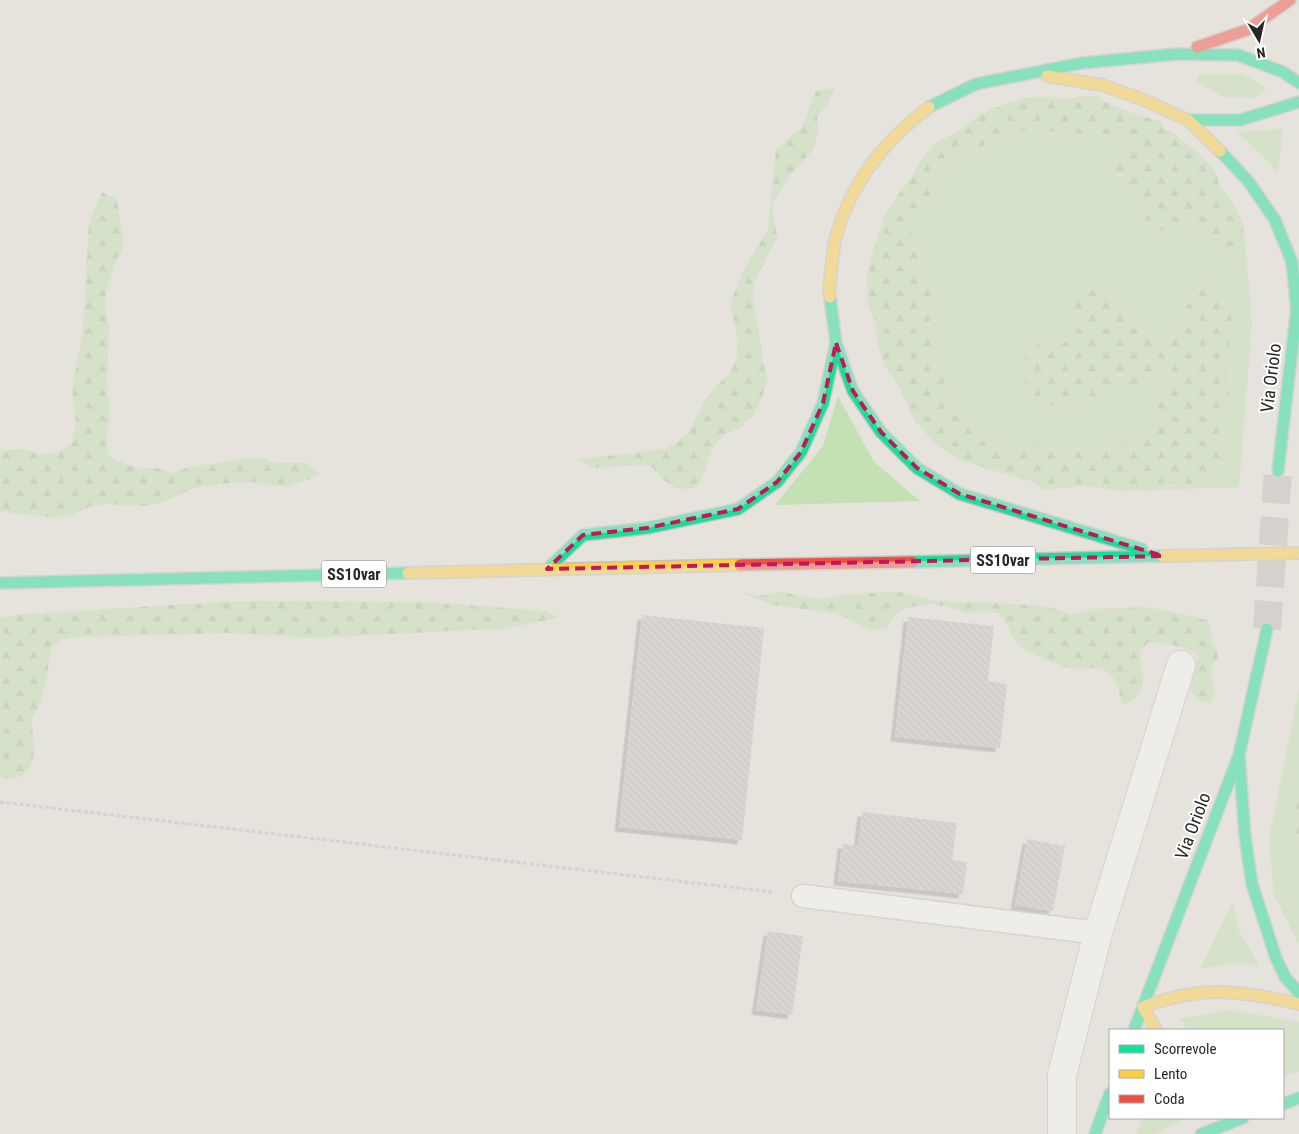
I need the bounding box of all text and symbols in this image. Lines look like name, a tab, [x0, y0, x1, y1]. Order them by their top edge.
north arrow	[1234, 15, 1284, 65]
text: N	[1256, 44, 1267, 61]
street label: Via Oriolo	[1256, 342, 1285, 414]
road number: SS10var	[970, 546, 1036, 574]
road number: SS10var	[322, 560, 386, 588]
street label: Via Oriolo	[1170, 790, 1215, 862]
legend	[1109, 1029, 1284, 1119]
text: Scorrevole	[1154, 1040, 1216, 1058]
text: Lento	[1154, 1065, 1187, 1083]
text: Coda	[1154, 1090, 1185, 1108]

